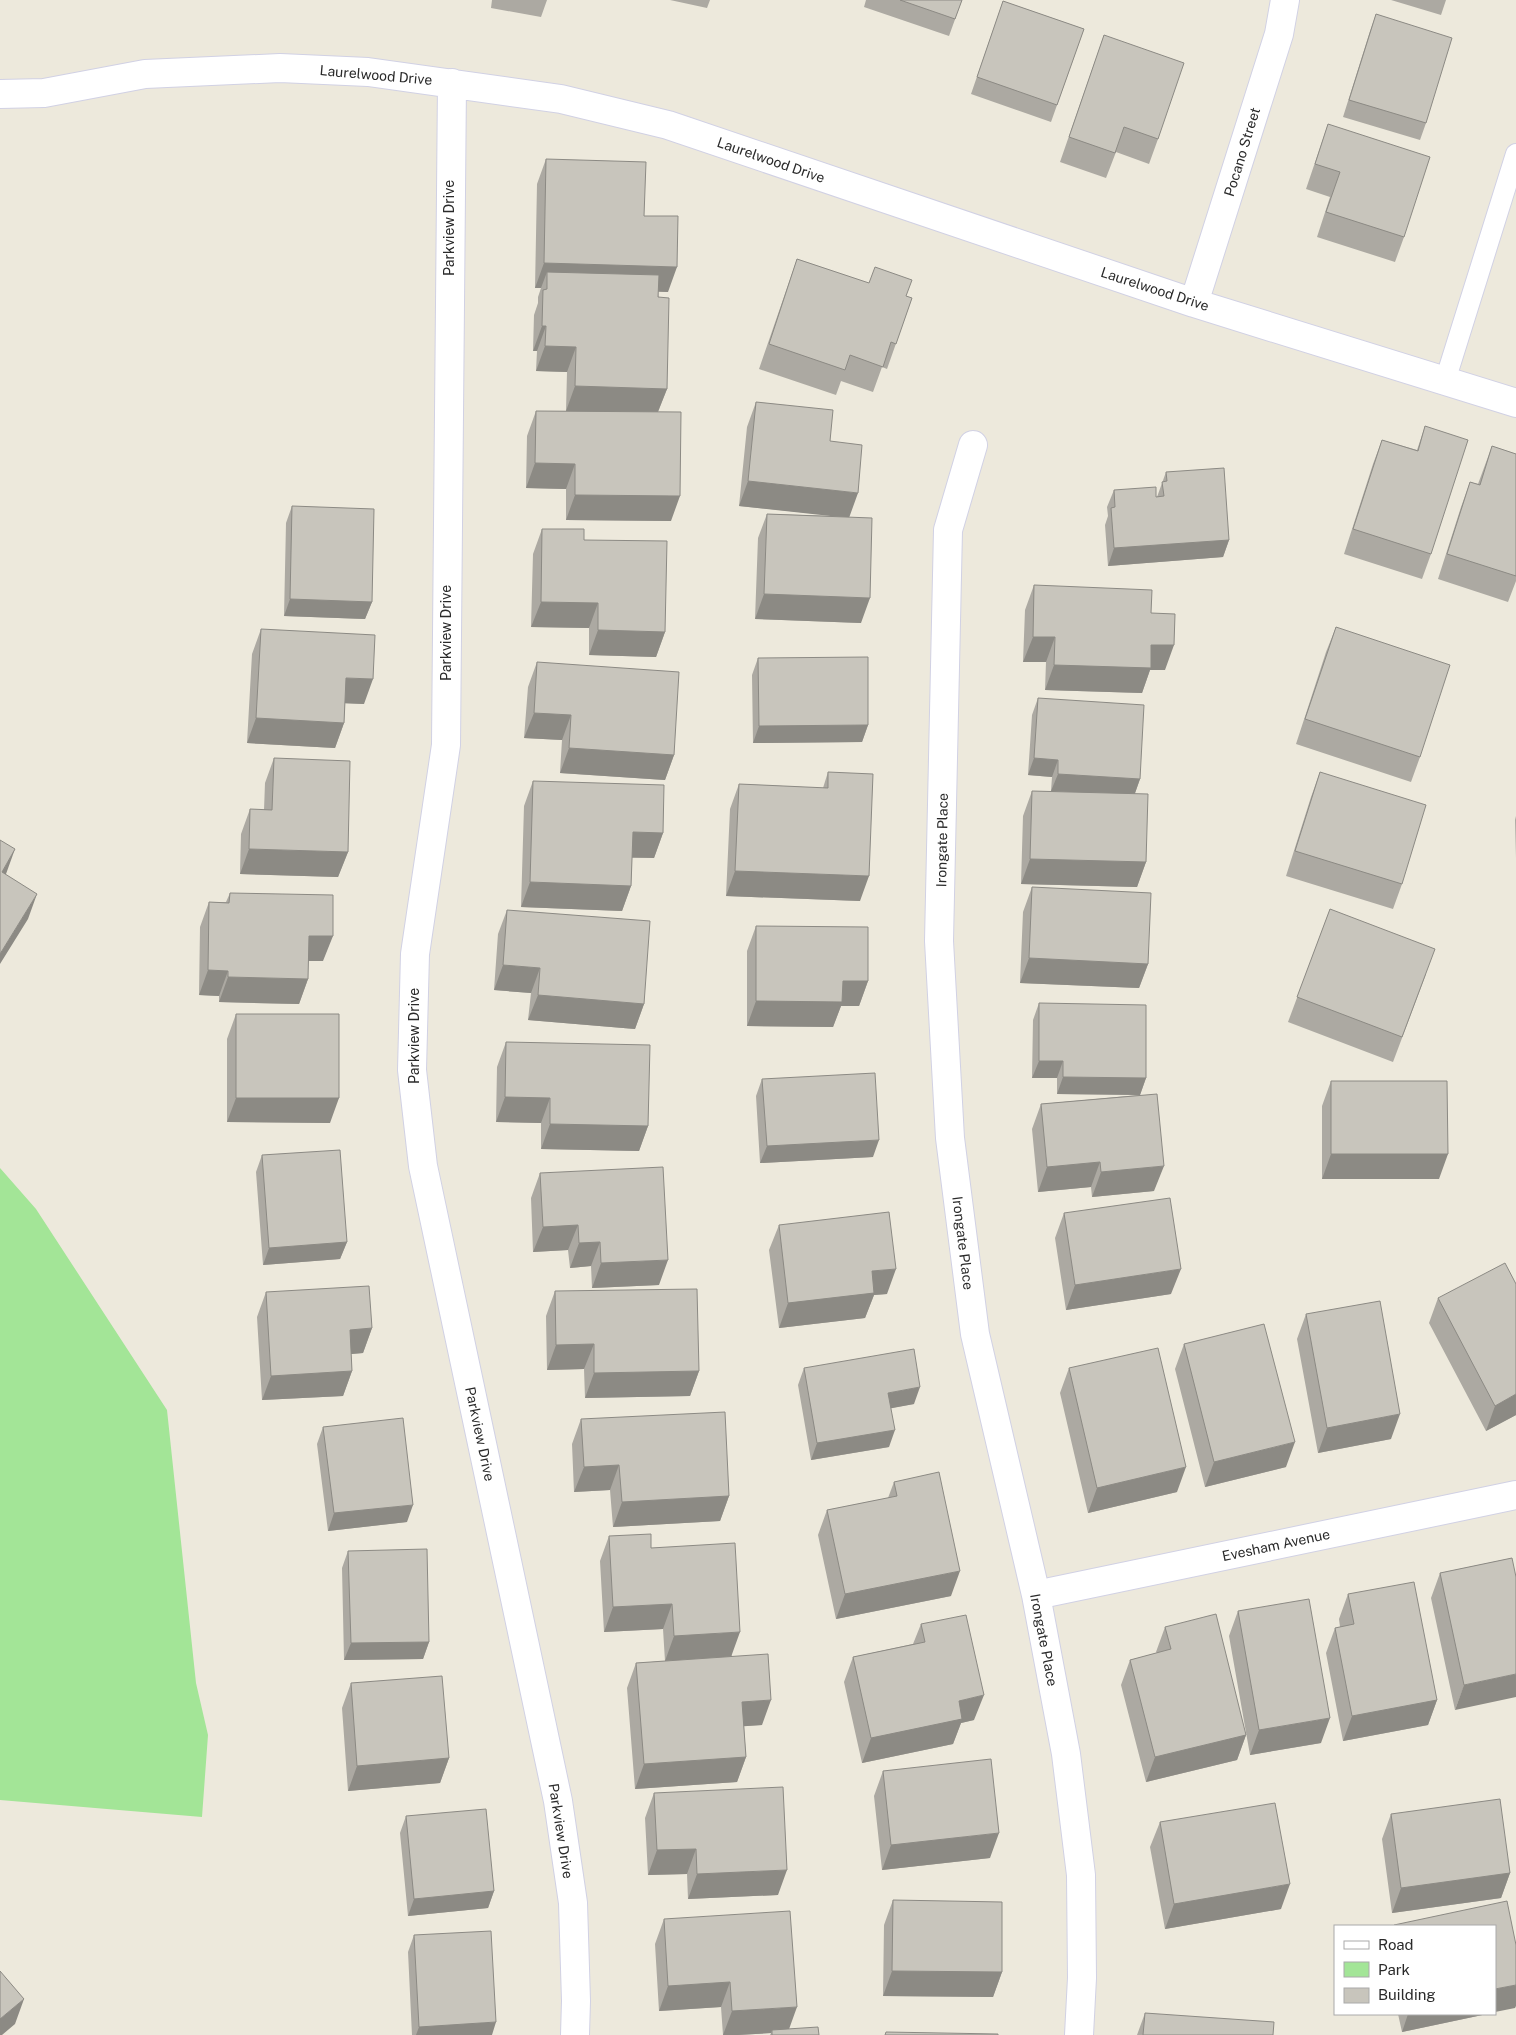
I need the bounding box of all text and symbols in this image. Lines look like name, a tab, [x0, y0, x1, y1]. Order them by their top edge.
street label: Laurelwood Drive	[319, 62, 433, 88]
street label: Pocano Street	[1221, 106, 1263, 198]
street label: Laurelwood Drive	[715, 134, 827, 186]
street label: Parkview Drive	[441, 180, 457, 276]
street label: Laurelwood Drive	[1099, 264, 1211, 314]
street label: Parkview Drive	[438, 585, 454, 681]
street label: Irongate Place	[933, 793, 951, 887]
street label: Parkview Drive	[406, 988, 422, 1084]
street label: Irongate Place	[949, 1195, 977, 1291]
street label: Parkview Drive	[462, 1385, 498, 1483]
street label: Evesham Avenue	[1221, 1526, 1331, 1564]
street label: Irongate Place	[1027, 1592, 1061, 1688]
street label: Parkview Drive	[546, 1782, 576, 1880]
legend	[1334, 1925, 1496, 2015]
text: Road	[1378, 1936, 1414, 1953]
text: Park	[1378, 1961, 1410, 1978]
text: Building	[1378, 1986, 1436, 2003]

